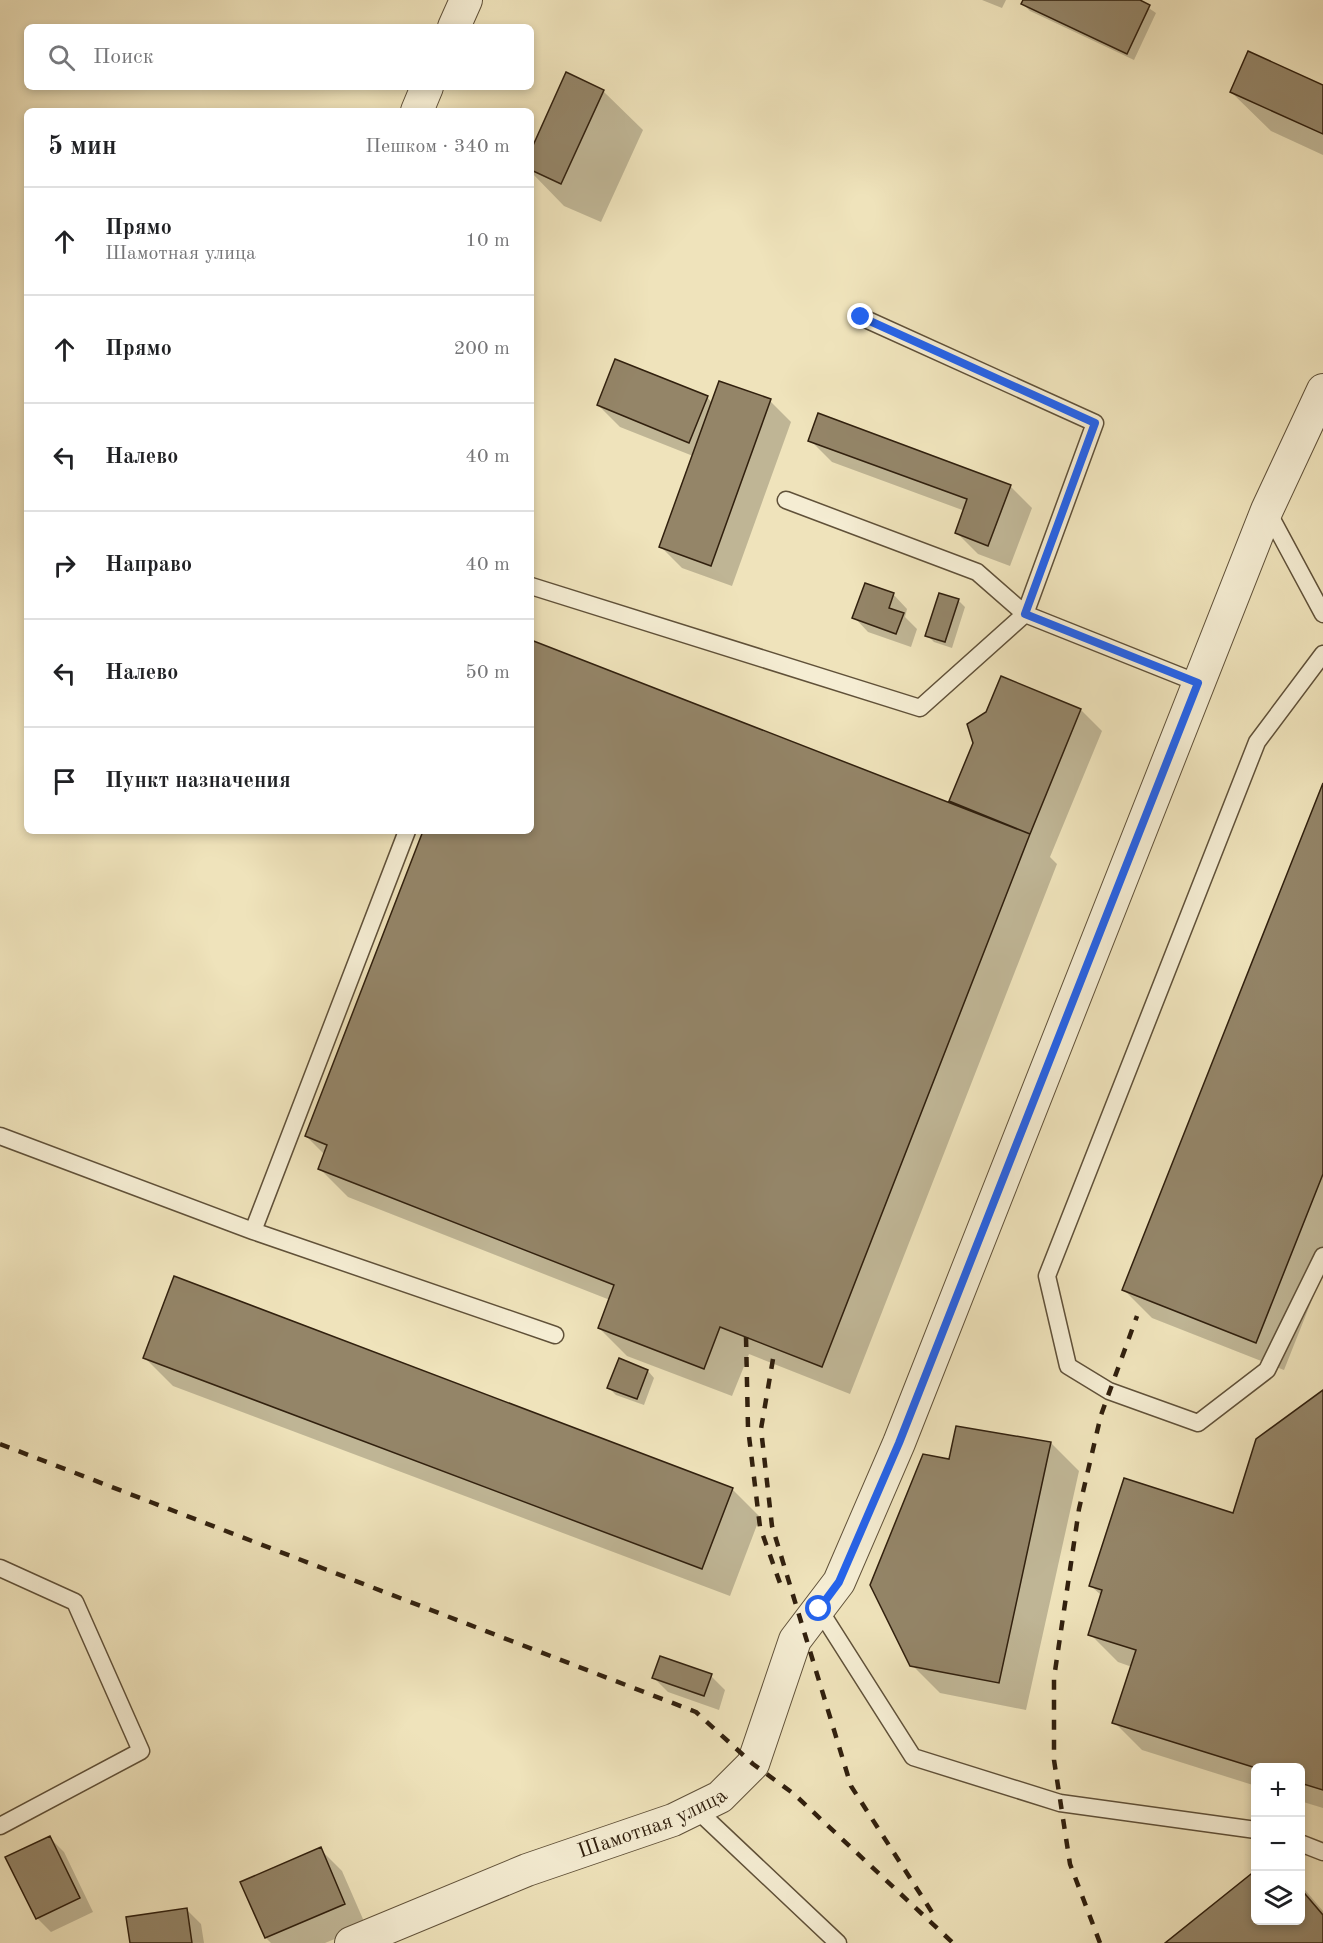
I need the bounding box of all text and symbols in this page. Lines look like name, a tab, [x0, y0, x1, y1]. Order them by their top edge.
search box	[24, 24, 534, 90]
icon: search	[45, 41, 78, 74]
text: Поиск	[93, 46, 154, 68]
text: 5 мин	[48, 134, 117, 160]
text: Пешком · 340 m	[365, 137, 510, 157]
text: Прямо	[105, 217, 172, 239]
icon: ahead	[48, 225, 81, 258]
text: 10 m	[465, 231, 510, 251]
text: Шамотная улица	[105, 244, 256, 264]
route end	[847, 303, 873, 329]
icon: ahead	[48, 333, 81, 366]
text: Прямо	[105, 338, 172, 360]
text: 200 m	[454, 339, 510, 359]
icon: left	[48, 441, 81, 474]
text: Налево	[105, 446, 178, 468]
text: 40 m	[465, 447, 510, 467]
icon: right	[48, 549, 81, 582]
text: Направо	[105, 554, 192, 576]
text: 40 m	[465, 555, 510, 575]
icon: left	[48, 657, 81, 690]
text: Налево	[105, 662, 178, 684]
text: 50 m	[465, 663, 510, 683]
icon: arrive	[48, 765, 81, 798]
text: Пункт назначения	[105, 770, 291, 792]
route start	[805, 1595, 831, 1621]
map controls	[1251, 1763, 1305, 1925]
button: +	[1251, 1763, 1305, 1817]
street label: Шамотная улица	[575, 1785, 732, 1862]
button: −	[1251, 1817, 1305, 1871]
button: layers	[1251, 1871, 1305, 1925]

